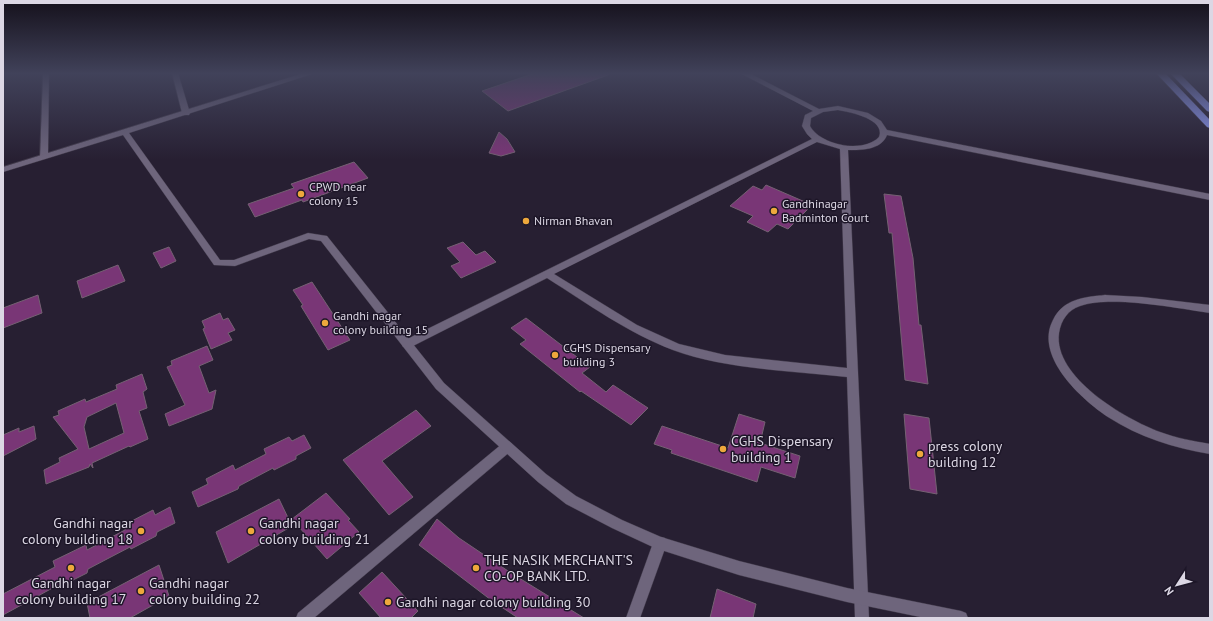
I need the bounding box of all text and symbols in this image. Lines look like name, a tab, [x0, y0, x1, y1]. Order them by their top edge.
place label: CPWD near colony 15	[309, 179, 366, 208]
marker: CPWD near colony 15	[296, 189, 306, 199]
place label: Gandhinagar Badminton Court	[782, 196, 869, 225]
marker: Gandhinagar Badminton Court	[769, 206, 779, 216]
place label: Nirman Bhavan	[534, 213, 613, 228]
marker: Nirman Bhavan	[521, 216, 531, 226]
place label: Gandhi nagar colony building 15	[333, 308, 428, 337]
marker: Gandhi nagar colony building 15	[320, 318, 330, 328]
place label: CGHS Dispensary building 3	[563, 340, 651, 369]
marker: CGHS Dispensary building 3	[550, 350, 560, 360]
place label: CGHS Dispensary building 1	[731, 432, 834, 466]
place label: press colony building 12	[928, 437, 1003, 471]
marker: CGHS Dispensary building 1	[718, 444, 728, 454]
marker: press colony building 12	[915, 449, 925, 459]
place label: Gandhi nagar colony building 18	[22, 514, 133, 548]
place label: Gandhi nagar colony building 21	[259, 514, 370, 548]
marker: Gandhi nagar colony building 18	[136, 526, 146, 536]
marker: Gandhi nagar colony building 21	[246, 526, 256, 536]
place label: THE NASIK MERCHANT'S CO-OP BANK LTD.	[484, 551, 633, 585]
marker: Gandhi nagar colony building 17	[66, 563, 76, 573]
marker: THE NASIK MERCHANT'S CO-OP BANK LTD.	[471, 563, 481, 573]
north arrow	[1157, 565, 1197, 605]
place label: Gandhi nagar colony building 17	[16, 574, 126, 608]
place label: Gandhi nagar colony building 22	[149, 574, 260, 608]
text: N	[1161, 584, 1177, 598]
marker: Gandhi nagar colony building 22	[136, 586, 146, 596]
place label: Gandhi nagar colony building 30	[396, 593, 591, 611]
marker: Gandhi nagar colony building 30	[383, 597, 393, 607]

